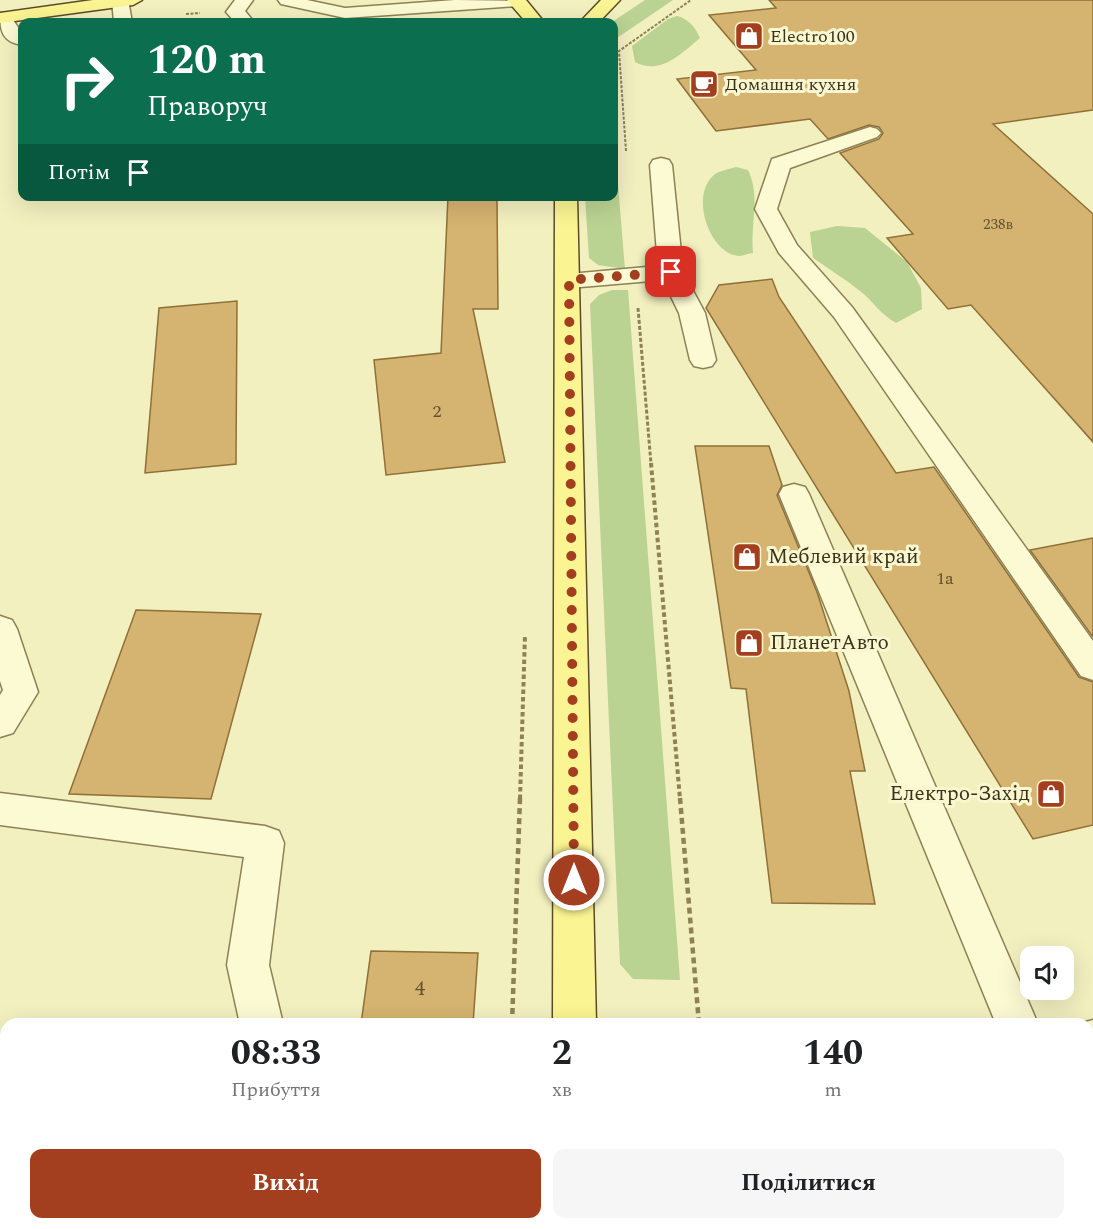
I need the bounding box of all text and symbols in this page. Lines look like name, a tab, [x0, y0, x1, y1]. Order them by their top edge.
shop icon: Electro100	[733, 20, 765, 52]
place label: Electro100	[770, 23, 855, 50]
text: 120 m	[147, 29, 266, 92]
icon: right	[48, 42, 126, 120]
cafe icon: Домашня кухня	[688, 68, 720, 100]
place label: Домашня кухня	[725, 71, 856, 98]
text: Праворуч	[147, 86, 268, 128]
text: Потім	[48, 156, 110, 189]
icon: arrive	[122, 156, 155, 189]
house number: 238в	[983, 213, 1013, 236]
pin	[645, 246, 696, 297]
icon: arrive	[654, 255, 687, 288]
house number: 2	[433, 398, 442, 425]
shop icon: Меблевий край	[731, 541, 763, 573]
place label: Меблевий край	[768, 541, 919, 573]
house number: 1а	[936, 565, 954, 592]
shop icon: ПланетАвто	[733, 627, 765, 659]
place label: ПланетАвто	[770, 627, 889, 659]
place label: Електро-Захід	[890, 778, 1030, 810]
shop icon: Електро-Захід	[1035, 778, 1067, 810]
position arrow	[542, 848, 606, 912]
map controls	[1020, 946, 1074, 1000]
button: sound	[1020, 946, 1074, 1000]
house number: 4	[415, 973, 426, 1005]
text: 08:33	[231, 1026, 321, 1081]
text: 2	[552, 1026, 572, 1081]
text: 140	[803, 1026, 863, 1081]
text: Прибуття	[231, 1075, 321, 1105]
text: хв	[552, 1075, 572, 1105]
text: m	[824, 1075, 842, 1105]
button: Вихід	[30, 1149, 541, 1218]
button: Поділитися	[553, 1149, 1064, 1218]

